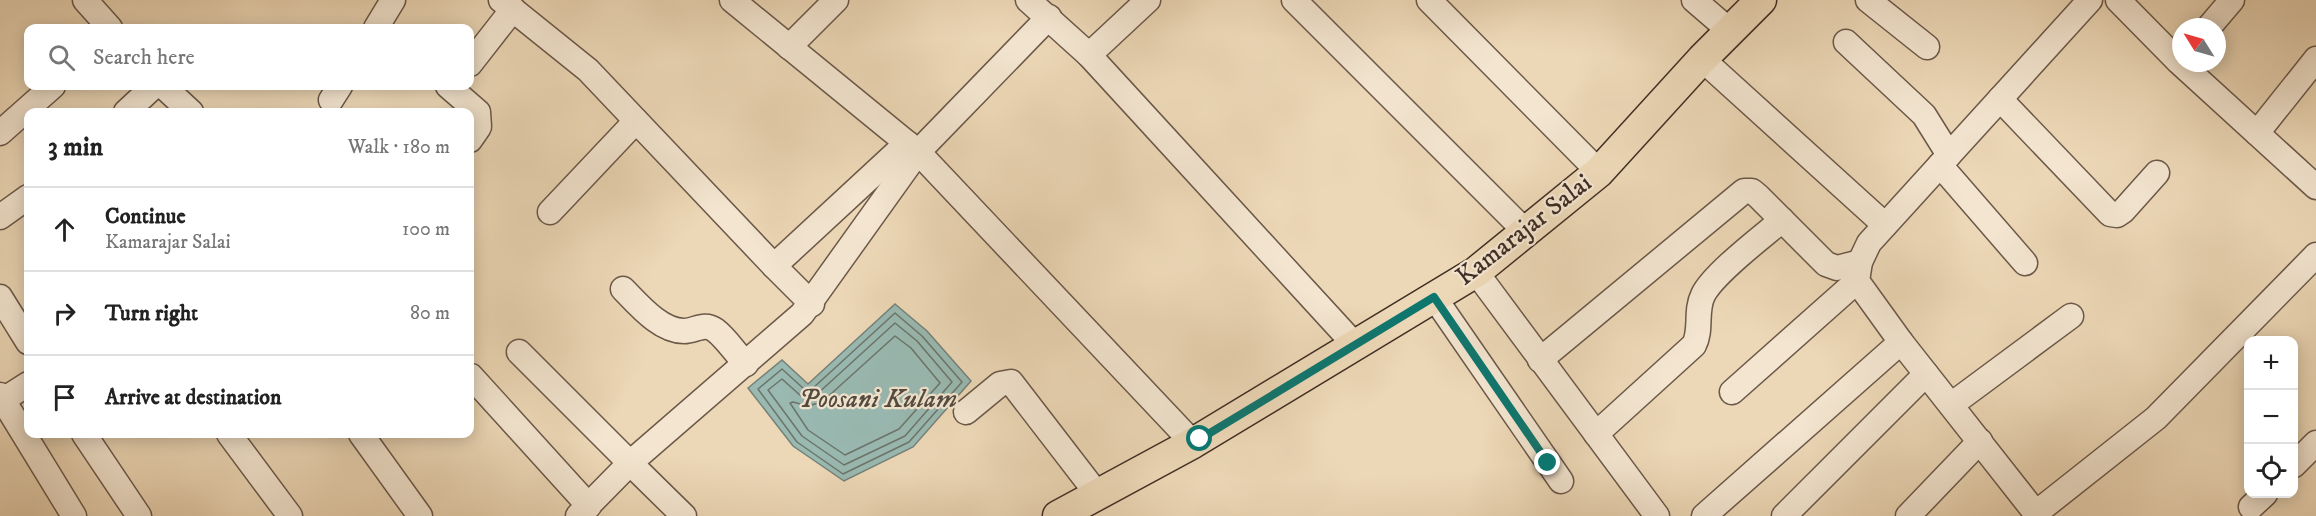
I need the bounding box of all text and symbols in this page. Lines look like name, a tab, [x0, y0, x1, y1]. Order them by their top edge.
north arrow	[2172, 18, 2226, 72]
search box	[24, 24, 474, 90]
icon: search	[45, 41, 78, 74]
text: Search here	[93, 44, 195, 71]
text: 3 min	[48, 131, 103, 164]
text: Walk · 180 m	[348, 135, 450, 160]
street label: Kamarajar Salai	[1449, 167, 1599, 293]
text: Continue	[105, 203, 186, 230]
icon: ahead	[48, 213, 81, 246]
text: 100 m	[402, 217, 450, 242]
text: Kamarajar Salai	[105, 230, 231, 255]
icon: right	[48, 297, 81, 330]
text: Turn right	[105, 300, 198, 327]
text: 80 m	[410, 301, 450, 326]
map controls	[2244, 336, 2298, 498]
button: +	[2244, 336, 2298, 390]
icon: arrive	[48, 381, 81, 414]
water label: Poosani Kulam	[799, 382, 957, 416]
text: Arrive at destination	[105, 384, 282, 411]
button: −	[2244, 390, 2298, 444]
route start	[1186, 425, 1212, 451]
button: locate	[2244, 444, 2298, 498]
route end	[1534, 449, 1560, 475]

